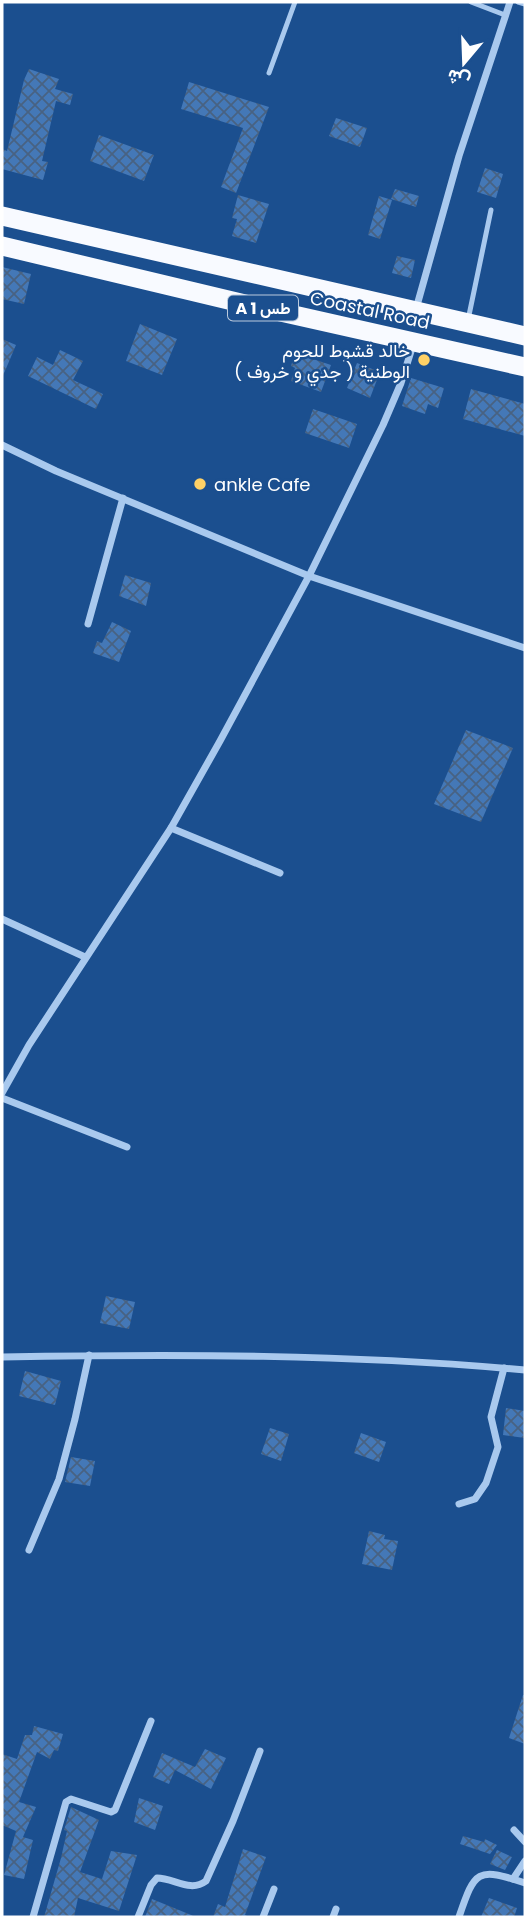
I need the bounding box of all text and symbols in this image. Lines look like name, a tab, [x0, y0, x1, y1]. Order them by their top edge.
north arrow	[429, 28, 499, 98]
text: ش	[443, 62, 474, 95]
street label: Coastal Road	[308, 285, 432, 335]
road number: A 1 طس	[228, 296, 298, 320]
place label: خالد قشوط للحوم الوطنية ( جدي و خروف )	[234, 338, 410, 387]
marker: خالد قشوط للحوم الوطنية ( جدي و خروف )	[416, 352, 432, 368]
place label: ankle Cafe	[214, 472, 311, 497]
marker: ankle Cafe	[192, 476, 208, 492]

